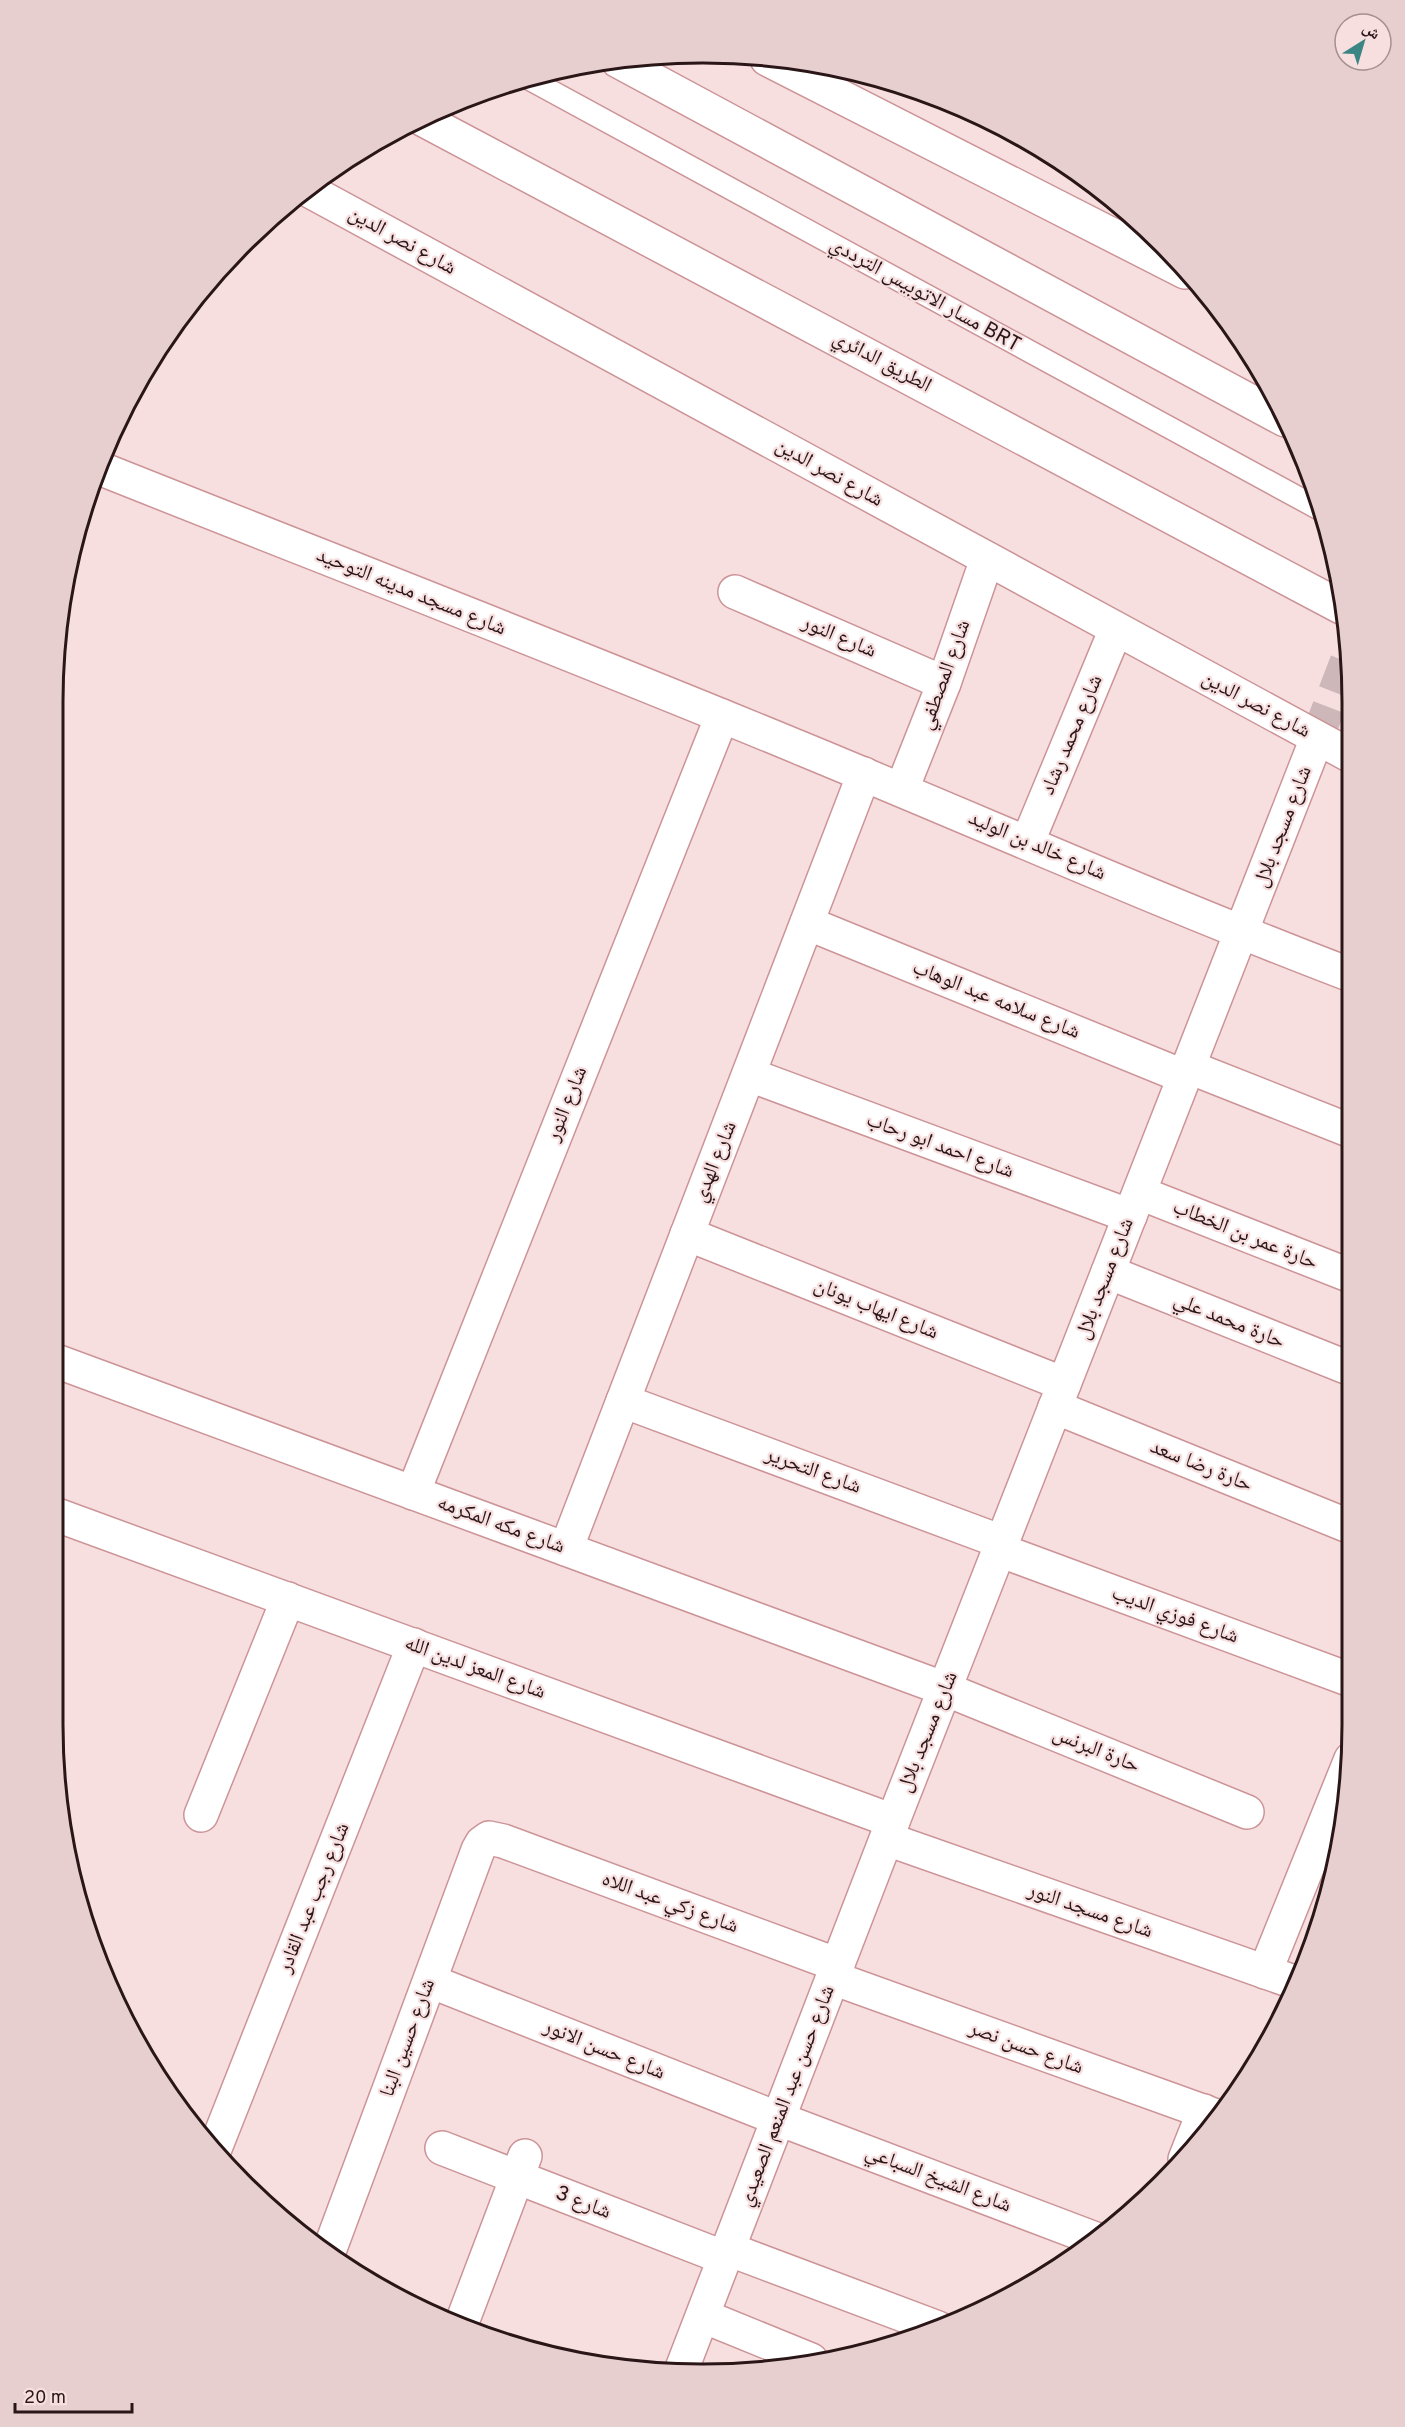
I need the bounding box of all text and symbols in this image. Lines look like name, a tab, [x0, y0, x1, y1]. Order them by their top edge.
north arrow	[1333, 12, 1393, 72]
text: ش	[1358, 19, 1384, 45]
street label: شارع نصر الدين	[343, 200, 461, 282]
street label: مسار الاتوبيس الترددي BRT	[824, 231, 1025, 360]
street label: الطريق الدائري	[827, 325, 936, 401]
street label: شارع نصر الدين	[770, 432, 888, 514]
street label: شارع مسجد مدينه التوحيد	[312, 542, 510, 642]
street label: شارع النور	[797, 609, 880, 665]
street label: شارع المصطفي	[913, 616, 979, 734]
street label: شارع نصر الدين	[1197, 665, 1315, 745]
street label: شارع محمد رشاد	[1035, 671, 1109, 799]
street label: شارع مسجد بلال	[1247, 762, 1319, 892]
street label: شارع خالد بن الوليد	[964, 805, 1110, 887]
street label: شارع سلامه عبد الوهاب	[908, 954, 1084, 1046]
street label: شارع النور	[539, 1063, 594, 1146]
street label: شارع احمد ابو رحاب	[862, 1107, 1018, 1185]
street label: شارع الهدي	[687, 1117, 745, 1207]
street label: حارة عمر بن الخطاب	[1168, 1194, 1322, 1276]
street label: شارع مسجد بلال	[1069, 1214, 1141, 1344]
street label: شارع ايهاب يونان	[810, 1272, 942, 1346]
street label: حارة محمد علي	[1169, 1286, 1289, 1357]
street label: حارة رضا سعد	[1146, 1433, 1256, 1499]
street label: شارع التحرير	[760, 1441, 865, 1501]
street label: شارع مكه المكرمه	[434, 1489, 568, 1561]
street label: شارع فوزي الديب	[1107, 1580, 1242, 1652]
street label: شارع المعز لدين الله	[401, 1630, 549, 1706]
street label: شارع مسجد بلال	[891, 1667, 965, 1797]
street label: حارة البرنس	[1049, 1720, 1143, 1780]
street label: شارع رجب عبد القادر	[271, 1819, 356, 1978]
street label: شارع زكي عبد اللاه	[598, 1866, 742, 1941]
street label: شارع مسجد النور	[1023, 1877, 1156, 1945]
street label: شارع حسين البنا	[374, 1975, 442, 2101]
street label: شارع حسن عبد المنعم الصعيدي	[732, 1981, 843, 2211]
street label: شارع حسن الانور	[538, 2013, 669, 2087]
street label: شارع حسن نصر	[964, 2014, 1087, 2081]
street label: شارع الشيخ السباعي	[861, 2139, 1015, 2221]
street label: شارع 3	[551, 2180, 615, 2226]
scale bar	[15, 2376, 132, 2414]
text: 20 m	[24, 2387, 66, 2410]

